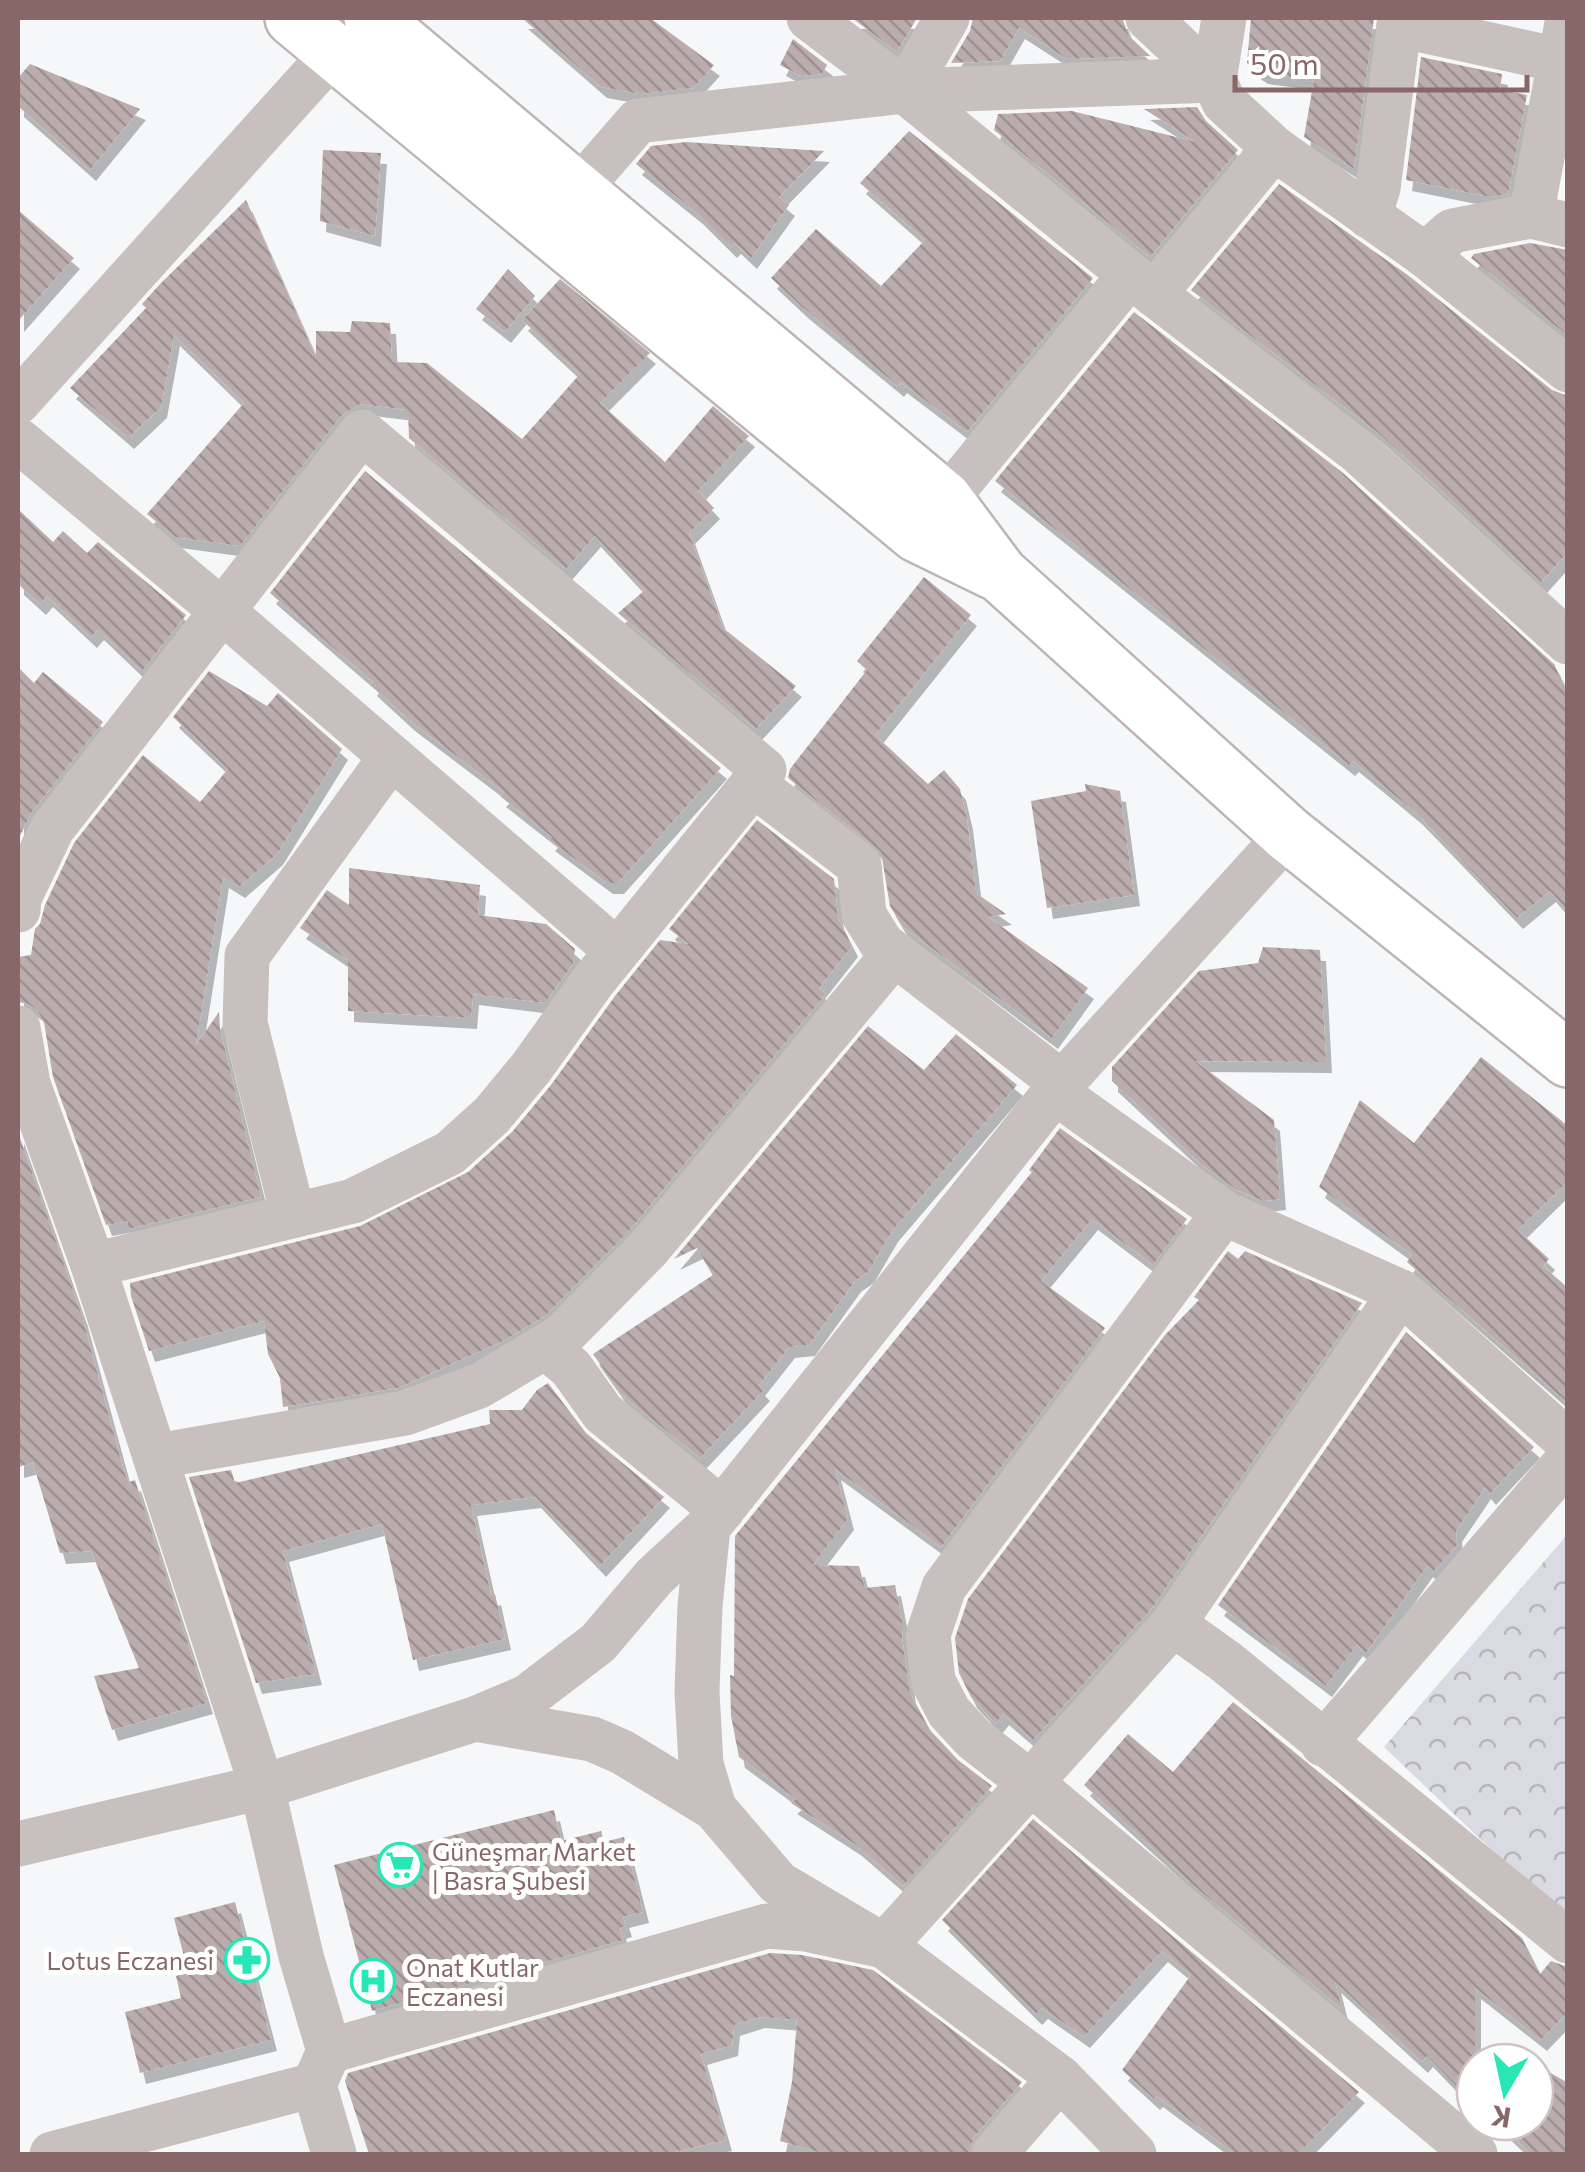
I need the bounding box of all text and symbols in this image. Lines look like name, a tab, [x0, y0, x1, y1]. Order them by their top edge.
scale bar	[1235, 30, 1528, 92]
text: 50 m	[1250, 44, 1319, 81]
place label: Güneşmar Market | Basra Şubesi	[432, 1836, 636, 1895]
supermarket icon: Güneşmar Market | Basra Şubesi	[377, 1842, 423, 1888]
pharmacy icon: Lotus Eczanesi	[224, 1937, 270, 1983]
place label: Lotus Eczanesi	[47, 1945, 214, 1975]
place label: Onat Kutlar Eczanesi	[406, 1952, 539, 2011]
hospital icon: Onat Kutlar Eczanesi	[350, 1958, 396, 2004]
north arrow	[1455, 2042, 1555, 2142]
text: K	[1488, 2099, 1513, 2136]

